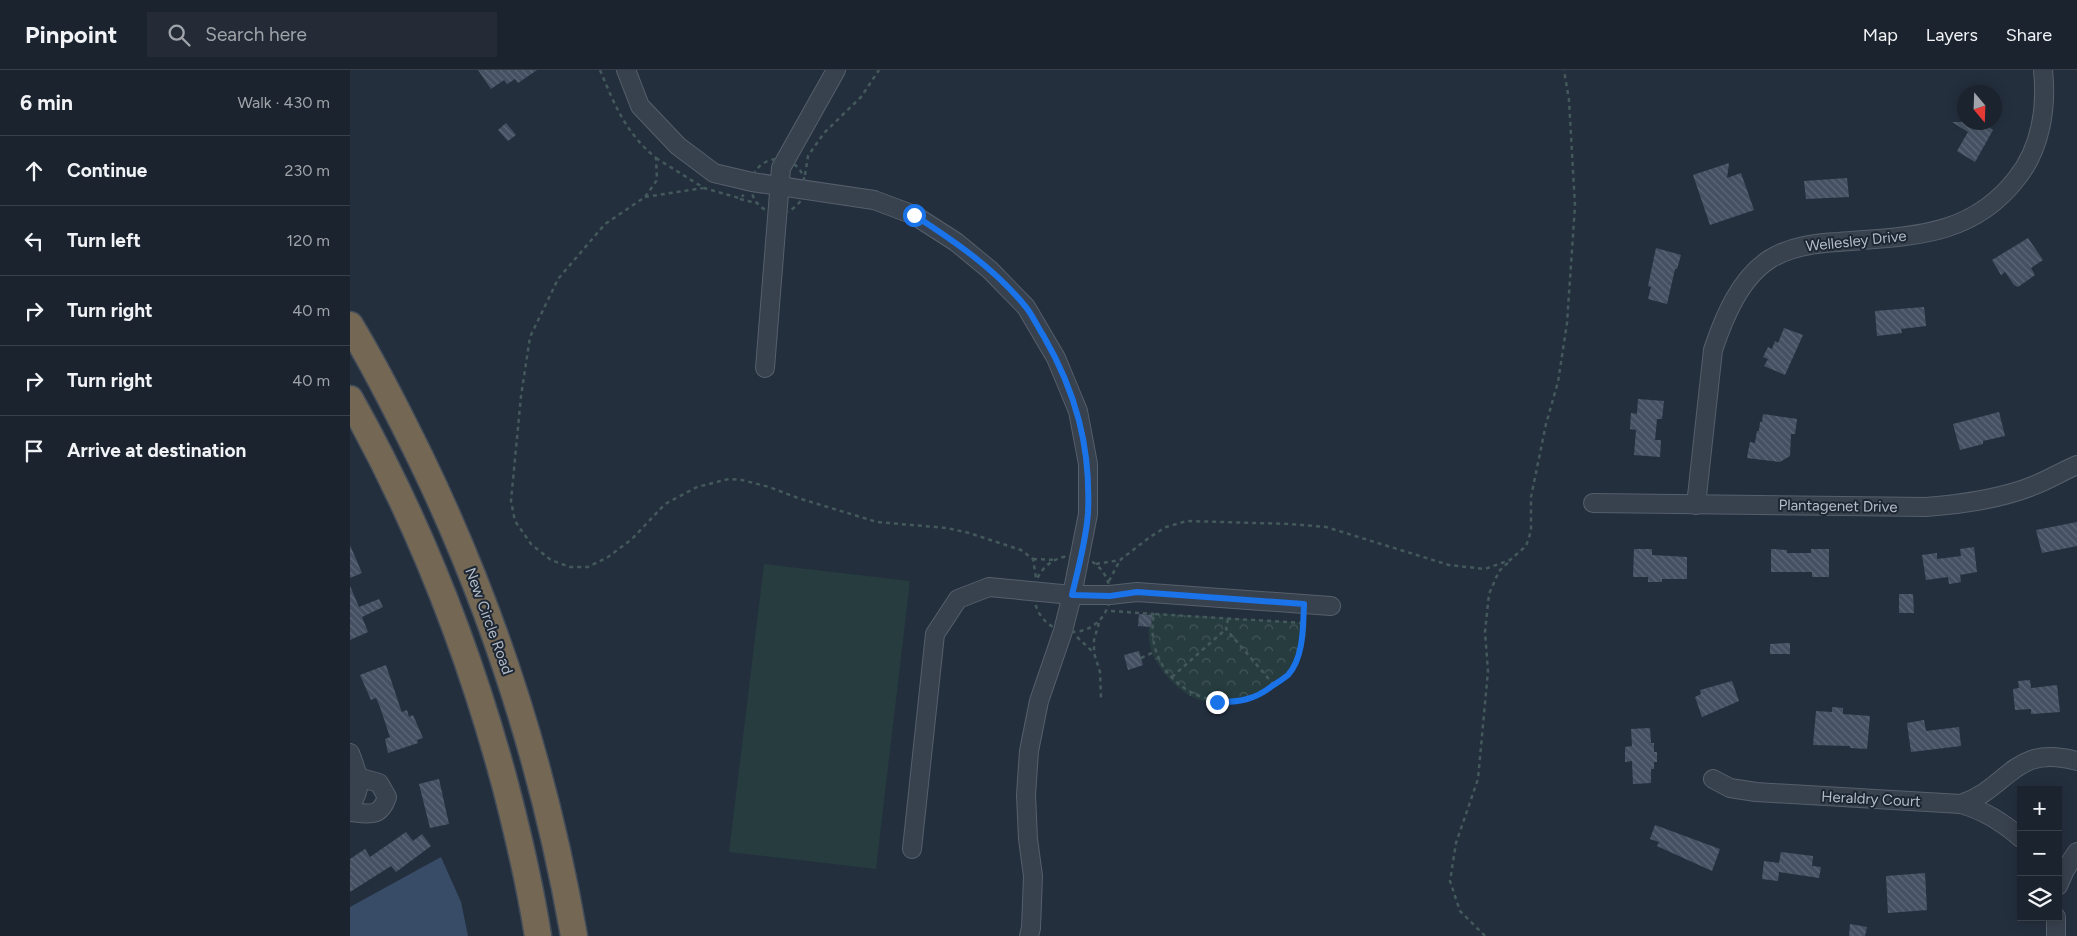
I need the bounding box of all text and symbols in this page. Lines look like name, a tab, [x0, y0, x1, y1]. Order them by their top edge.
search box	[147, 12, 497, 57]
text: Pinpoint	[25, 20, 117, 49]
icon: search	[165, 21, 193, 49]
text: Search here	[205, 23, 307, 46]
text: Map	[1863, 24, 1898, 46]
text: Layers	[1926, 24, 1978, 46]
text: Share	[2006, 24, 2052, 46]
north arrow	[1957, 85, 2002, 130]
text: 6 min	[20, 90, 73, 115]
text: Walk · 430 m	[237, 93, 330, 112]
icon: ahead	[20, 157, 48, 185]
text: Continue	[67, 159, 147, 182]
text: 230 m	[285, 161, 330, 180]
route start	[903, 204, 926, 227]
icon: left	[20, 227, 48, 255]
street label: Wellesley Drive	[1805, 227, 1907, 255]
text: Turn left	[67, 229, 141, 252]
text: 120 m	[287, 231, 330, 250]
icon: right	[20, 297, 48, 325]
text: Turn right	[67, 299, 153, 322]
text: 40 m	[292, 301, 330, 320]
icon: right	[20, 367, 48, 395]
text: Turn right	[67, 369, 153, 392]
text: 40 m	[292, 371, 330, 390]
icon: arrive	[20, 437, 48, 465]
text: Arrive at destination	[67, 439, 246, 462]
street label: Plantagenet Drive	[1778, 496, 1898, 516]
street label: New Circle Road	[461, 565, 517, 677]
route end	[1206, 691, 1229, 714]
map controls	[2017, 786, 2062, 921]
button: +	[2017, 786, 2062, 831]
street label: Heraldry Court	[1821, 787, 1922, 811]
button: −	[2017, 831, 2062, 876]
button: layers	[2017, 876, 2062, 921]

